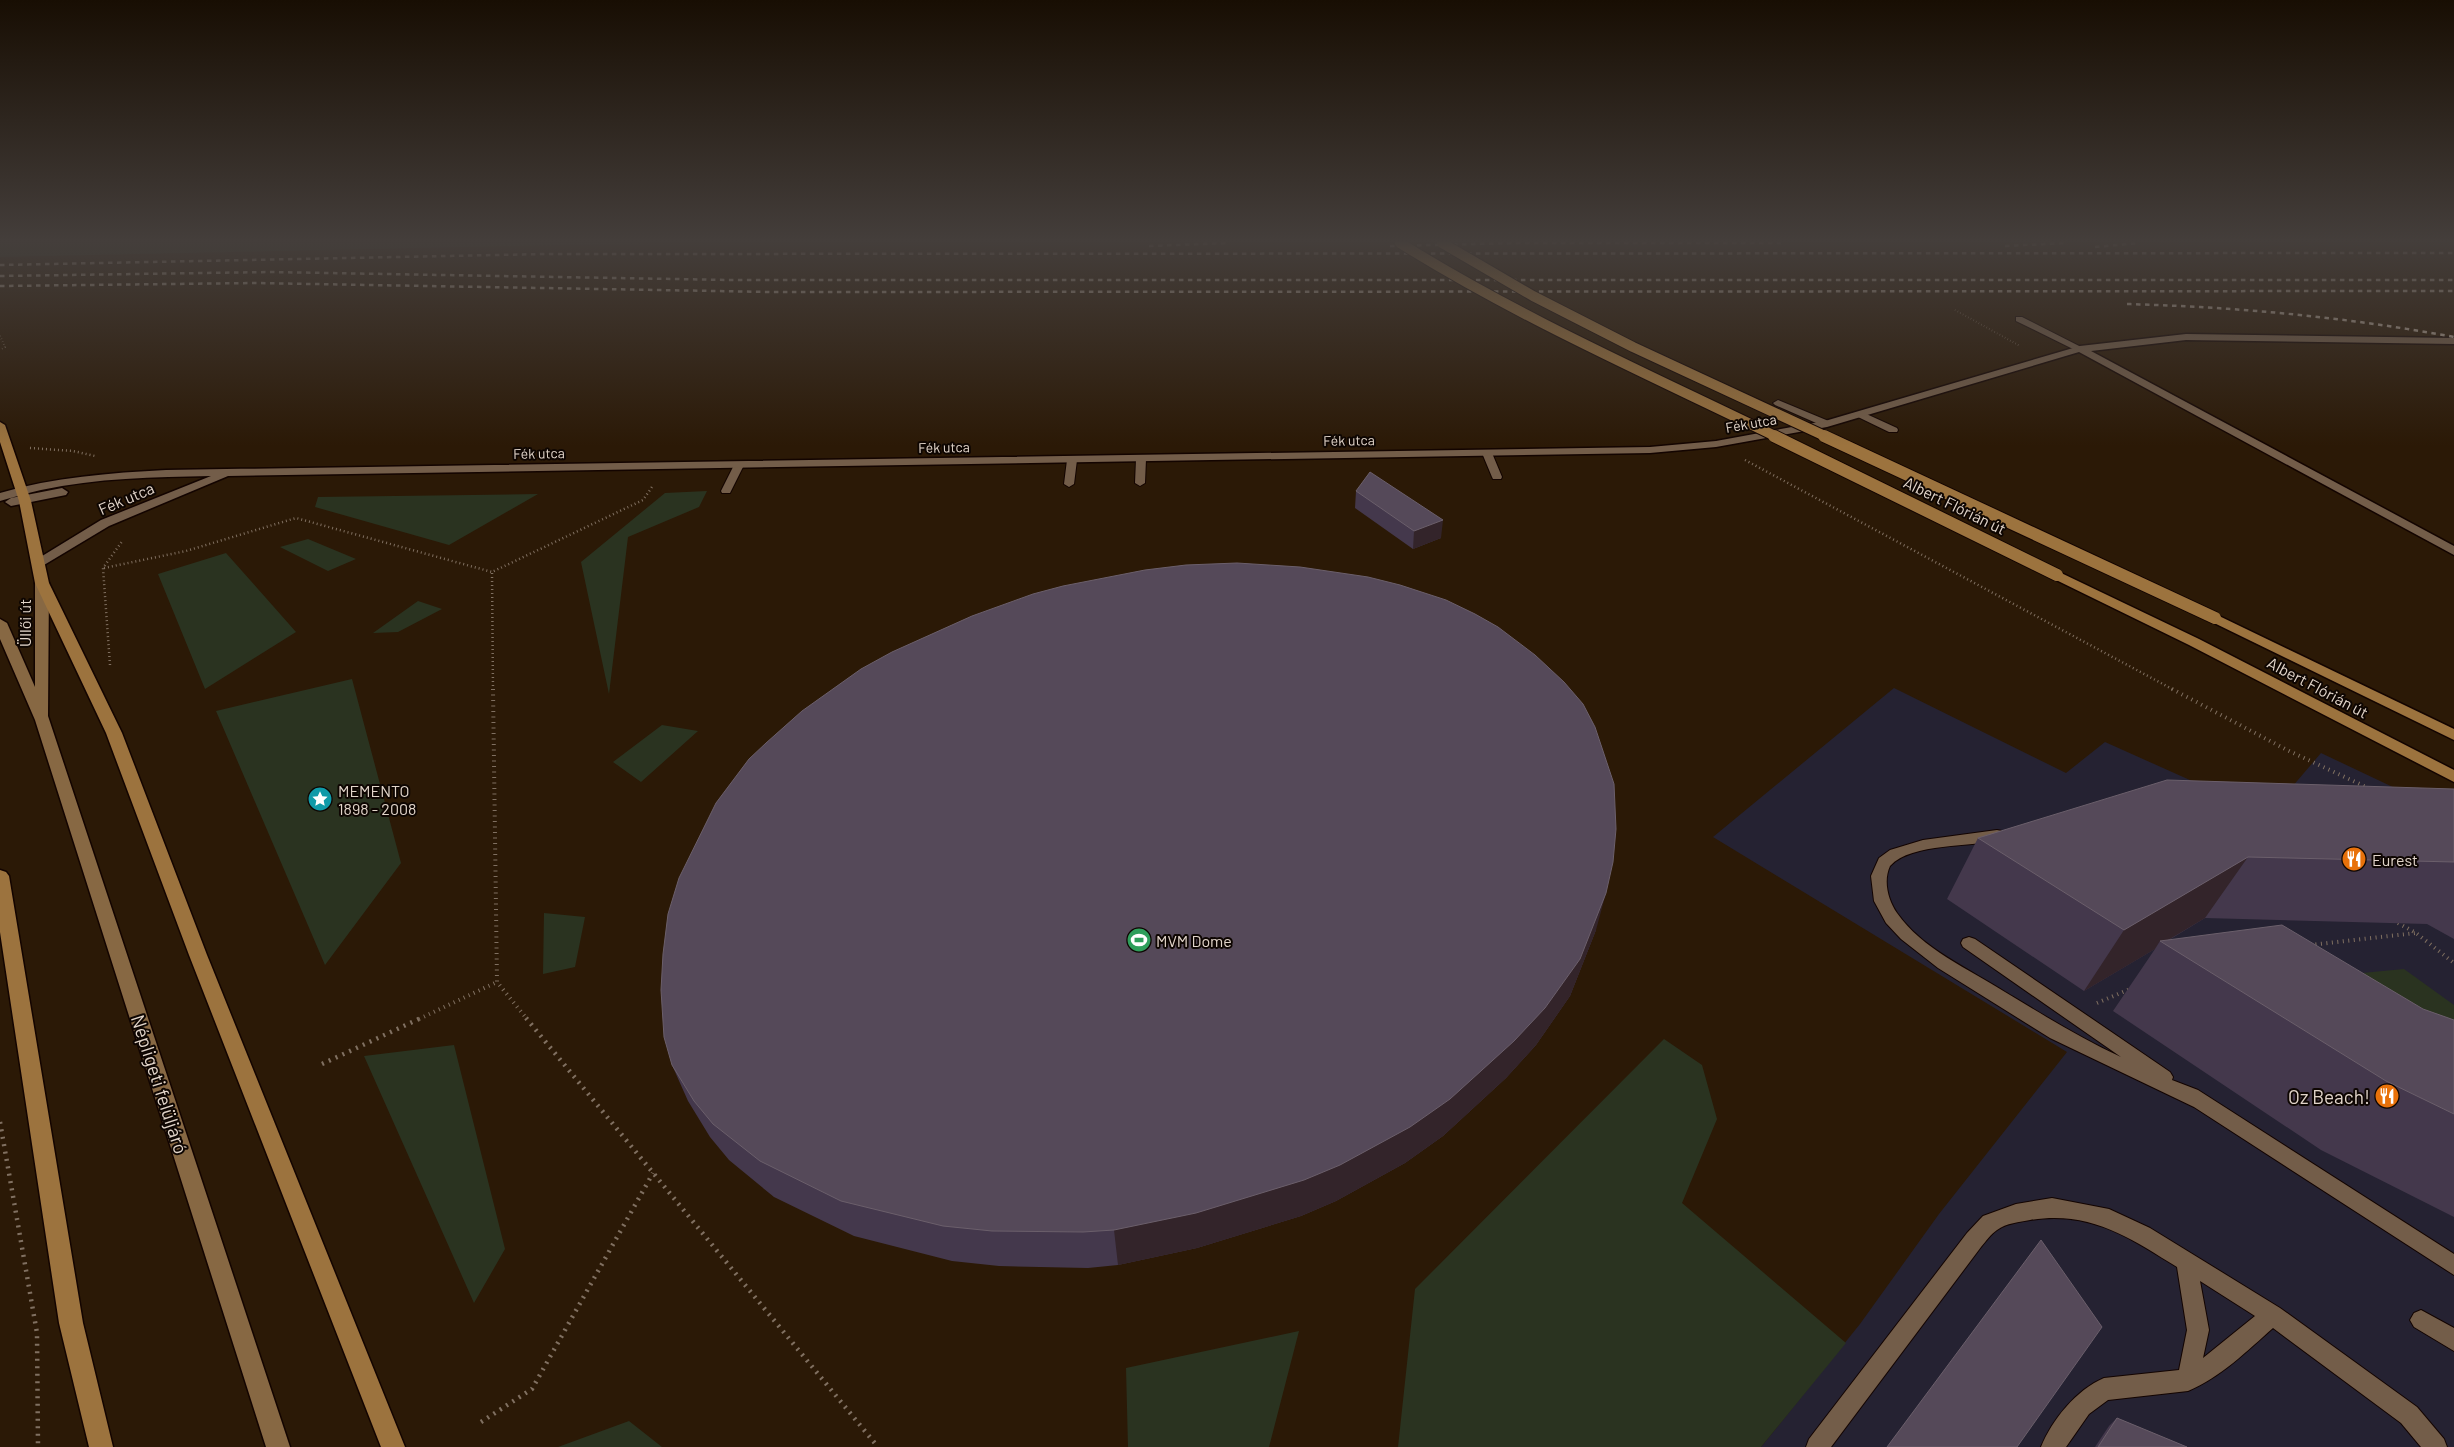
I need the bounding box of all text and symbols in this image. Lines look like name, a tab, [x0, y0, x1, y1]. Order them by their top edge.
street label: Fék utca	[1724, 410, 1778, 436]
street label: Fék utca	[1323, 431, 1375, 449]
street label: Fék utca	[918, 438, 970, 456]
street label: Fék utca	[513, 444, 565, 462]
street label: Albert Flórián út	[1901, 472, 2009, 538]
street label: Fék utca	[95, 478, 157, 518]
street label: Üllői út	[15, 599, 34, 647]
street label: Albert Flórián út	[2264, 652, 2372, 722]
place label: MEMENTO 1898 - 2008	[338, 781, 416, 818]
place icon: MEMENTO 1898 - 2008	[307, 786, 333, 812]
restaurant icon: Eurest	[2341, 846, 2367, 872]
place label: Eurest	[2372, 850, 2418, 869]
sports icon: MVM Dome	[1126, 927, 1152, 953]
place label: MVM Dome	[1156, 931, 1232, 950]
street label: Népligeti felüljáró	[127, 1012, 193, 1156]
restaurant icon: Oz Beach!	[2374, 1083, 2400, 1109]
place label: Oz Beach!	[2288, 1085, 2370, 1108]

